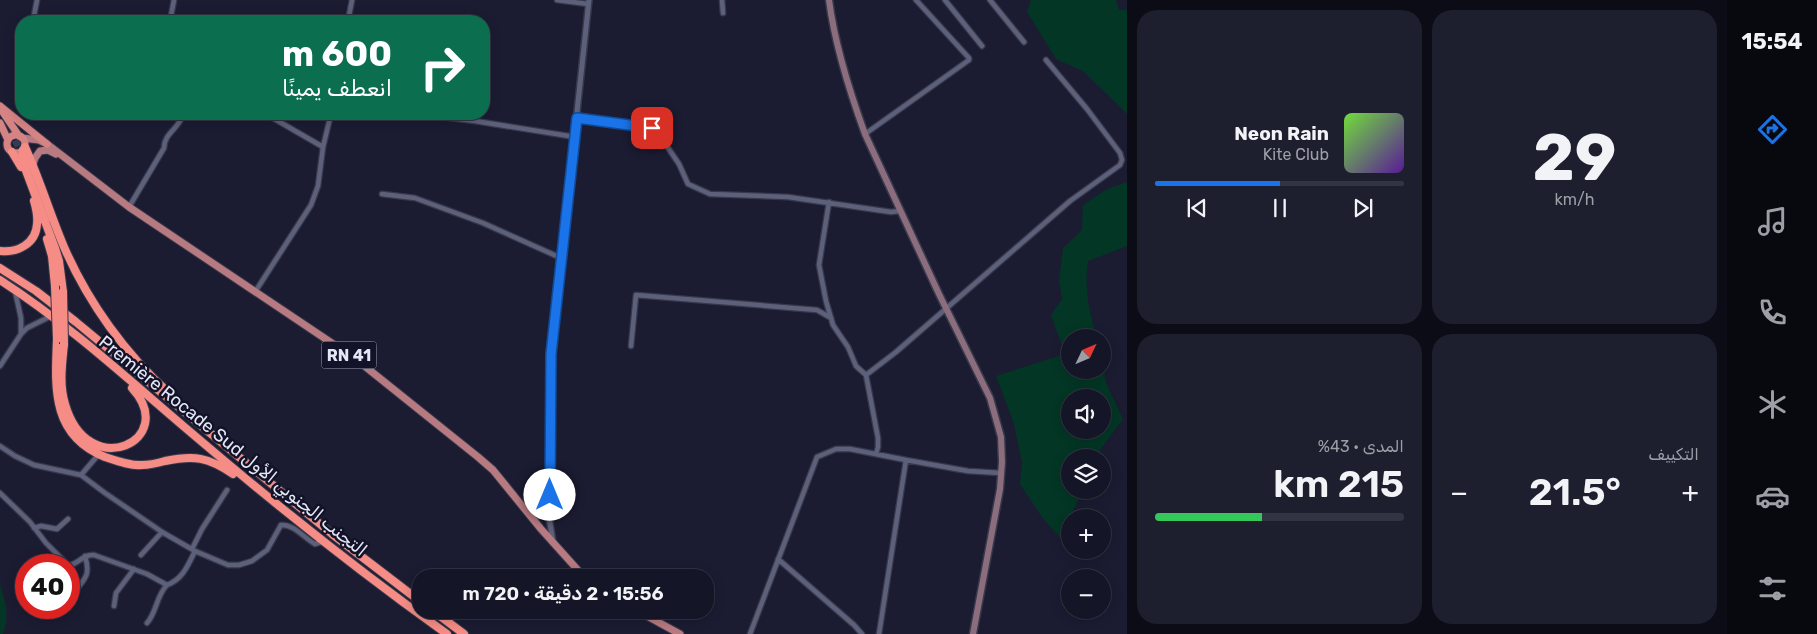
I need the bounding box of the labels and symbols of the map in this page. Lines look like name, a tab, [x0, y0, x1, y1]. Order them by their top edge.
pin	[631, 107, 673, 149]
north arrow	[1061, 329, 1111, 379]
street label: Première Rocade Sud التجنب الجنوبي الأول	[93, 331, 372, 563]
road number: RN 41	[322, 342, 376, 368]
position arrow	[523, 468, 575, 520]
speed limit sign: 40	[15, 554, 80, 619]

